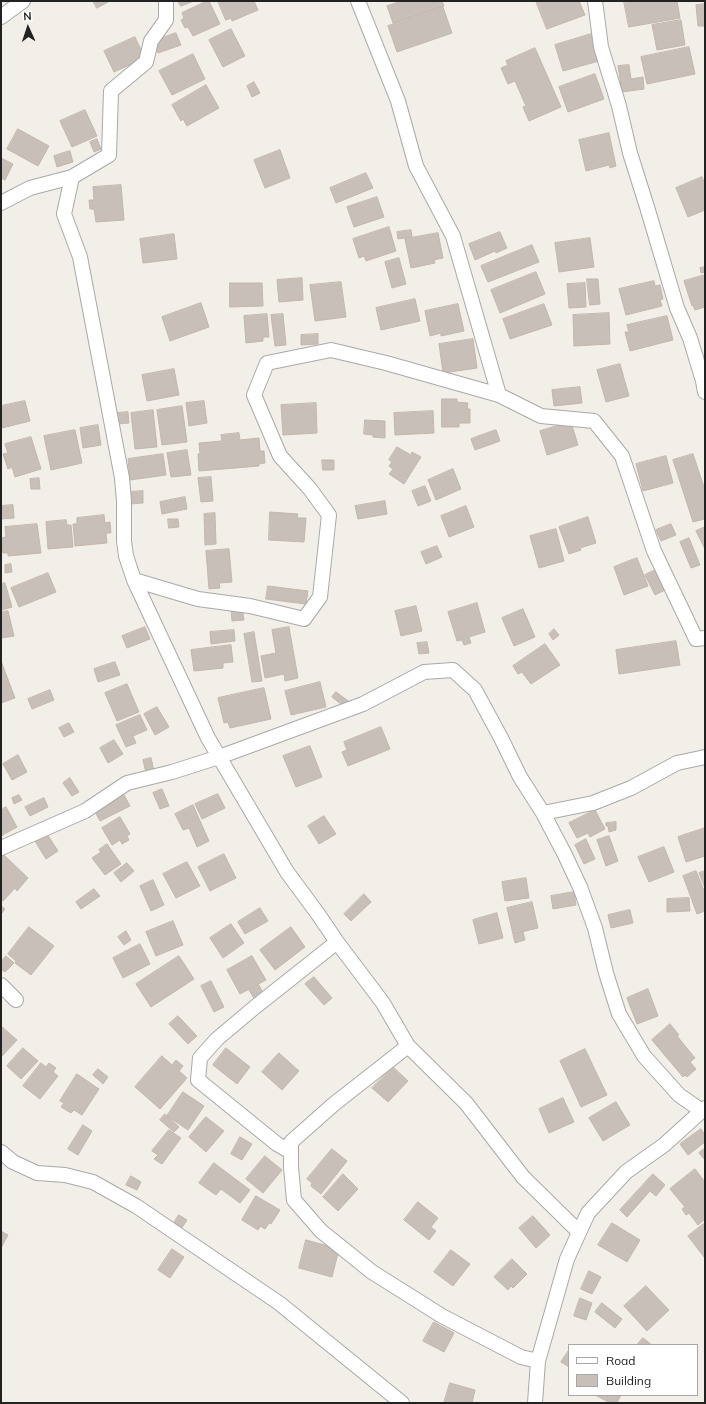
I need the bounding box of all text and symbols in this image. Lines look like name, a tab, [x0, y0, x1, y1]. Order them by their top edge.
north arrow	[8, 8, 48, 48]
text: N	[23, 9, 32, 23]
legend	[568, 1344, 698, 1396]
text: Road	[606, 1353, 635, 1368]
text: Building	[606, 1373, 651, 1388]

